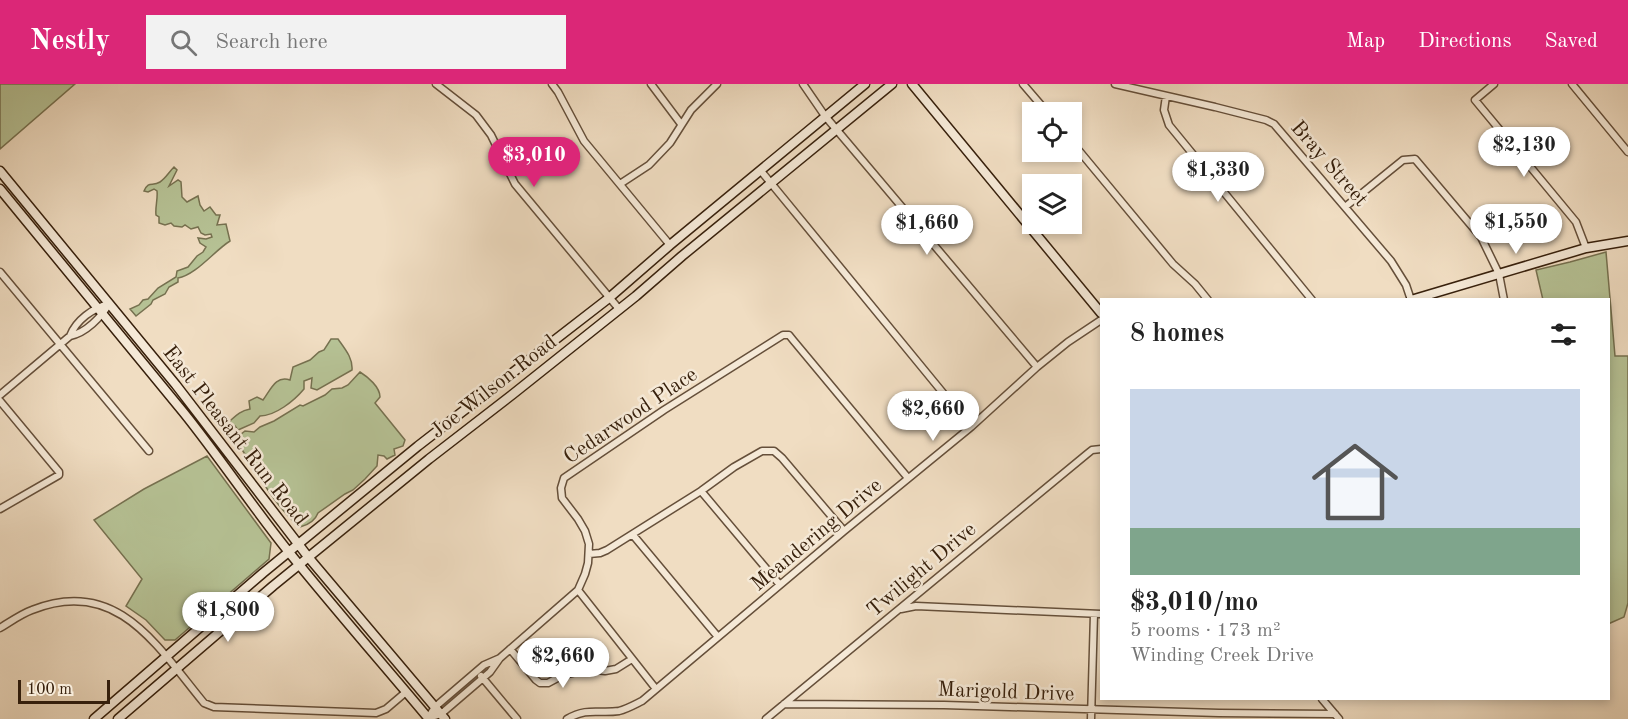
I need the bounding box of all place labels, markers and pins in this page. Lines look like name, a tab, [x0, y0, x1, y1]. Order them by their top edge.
pin: $2,130	[1475, 127, 1573, 178]
pin: $3,010	[485, 137, 583, 188]
pin: $1,330	[1169, 152, 1267, 203]
pin: $1,550	[1467, 204, 1565, 255]
pin: $1,660	[878, 205, 976, 256]
pin: $2,660	[884, 391, 982, 442]
pin: $1,800	[179, 592, 277, 643]
pin: $2,660	[514, 638, 612, 689]

